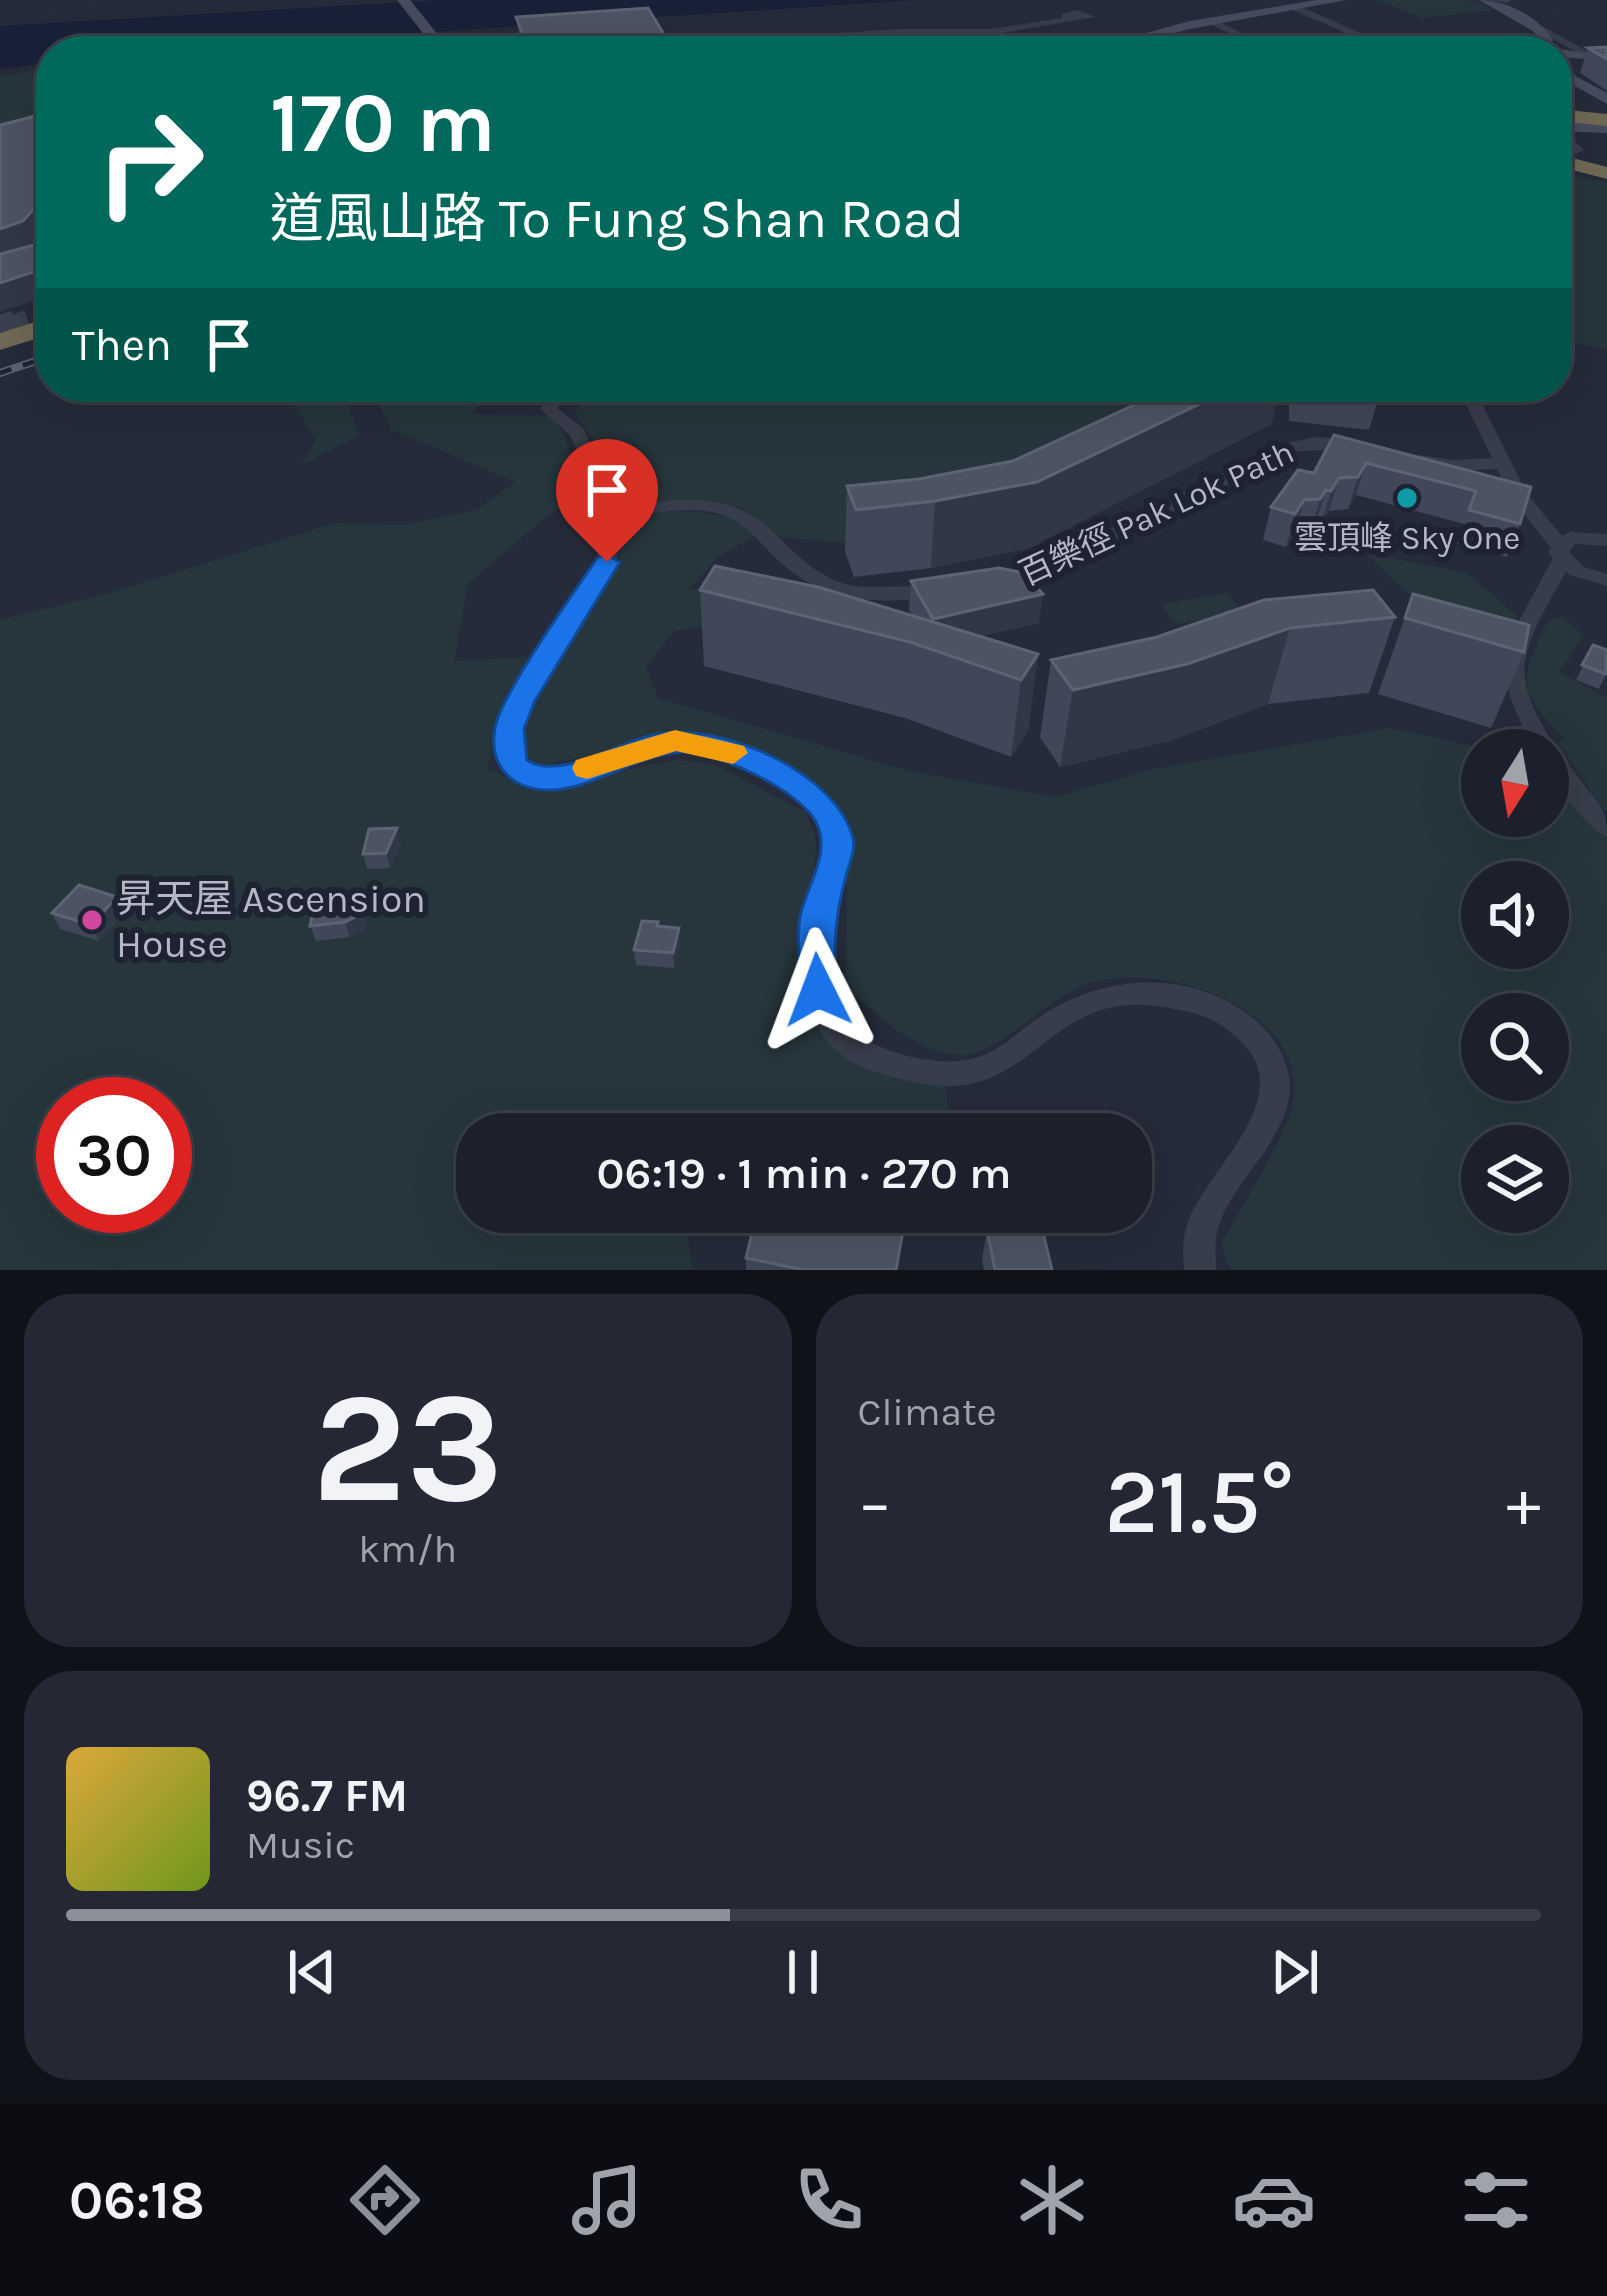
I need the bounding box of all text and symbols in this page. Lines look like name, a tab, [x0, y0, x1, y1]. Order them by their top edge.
text: 170 m	[270, 74, 496, 172]
icon: right	[72, 84, 228, 240]
text: 道風山路 To Fung Shan Road	[270, 187, 964, 251]
icon: arrive	[196, 312, 262, 378]
text: Then	[72, 319, 172, 371]
street label: 百樂徑 Pak Lok Path	[1013, 433, 1300, 593]
pin	[556, 439, 658, 562]
icon: arrive	[574, 457, 640, 523]
marker: 雲頂峰 Sky One	[1394, 485, 1420, 511]
place label: 雲頂峰 Sky One	[1294, 519, 1520, 557]
north arrow	[1461, 729, 1569, 837]
map controls	[1461, 729, 1569, 1233]
button: sound	[1461, 861, 1569, 969]
place label: 昇天屋 Ascension House	[116, 876, 426, 967]
marker: 昇天屋 Ascension House	[79, 907, 105, 933]
position arrow	[755, 927, 881, 1053]
button: search	[1461, 993, 1569, 1101]
speed limit sign: 30	[36, 1077, 192, 1233]
button: layers	[1461, 1125, 1569, 1233]
text: 06:19 · 1 min · 270 m	[597, 1147, 1011, 1199]
text: 23	[312, 1357, 503, 1539]
text: Climate	[858, 1389, 997, 1435]
text: 21.5°	[1105, 1449, 1294, 1555]
text: −	[858, 1464, 892, 1542]
text: +	[1506, 1464, 1541, 1542]
text: km/h	[358, 1526, 457, 1572]
text: 96.7 FM	[246, 1770, 408, 1822]
text: Music	[246, 1822, 355, 1868]
icon: previous	[279, 1939, 345, 2005]
icon: pause	[770, 1939, 836, 2005]
icon: next	[1262, 1939, 1328, 2005]
icon: directions	[343, 2158, 427, 2242]
icon: music	[565, 2158, 649, 2242]
icon: phone	[787, 2158, 871, 2242]
icon: climate	[1010, 2158, 1094, 2242]
icon: car	[1232, 2158, 1316, 2242]
icon: filters	[1454, 2158, 1538, 2242]
text: 06:18	[69, 2168, 205, 2232]

